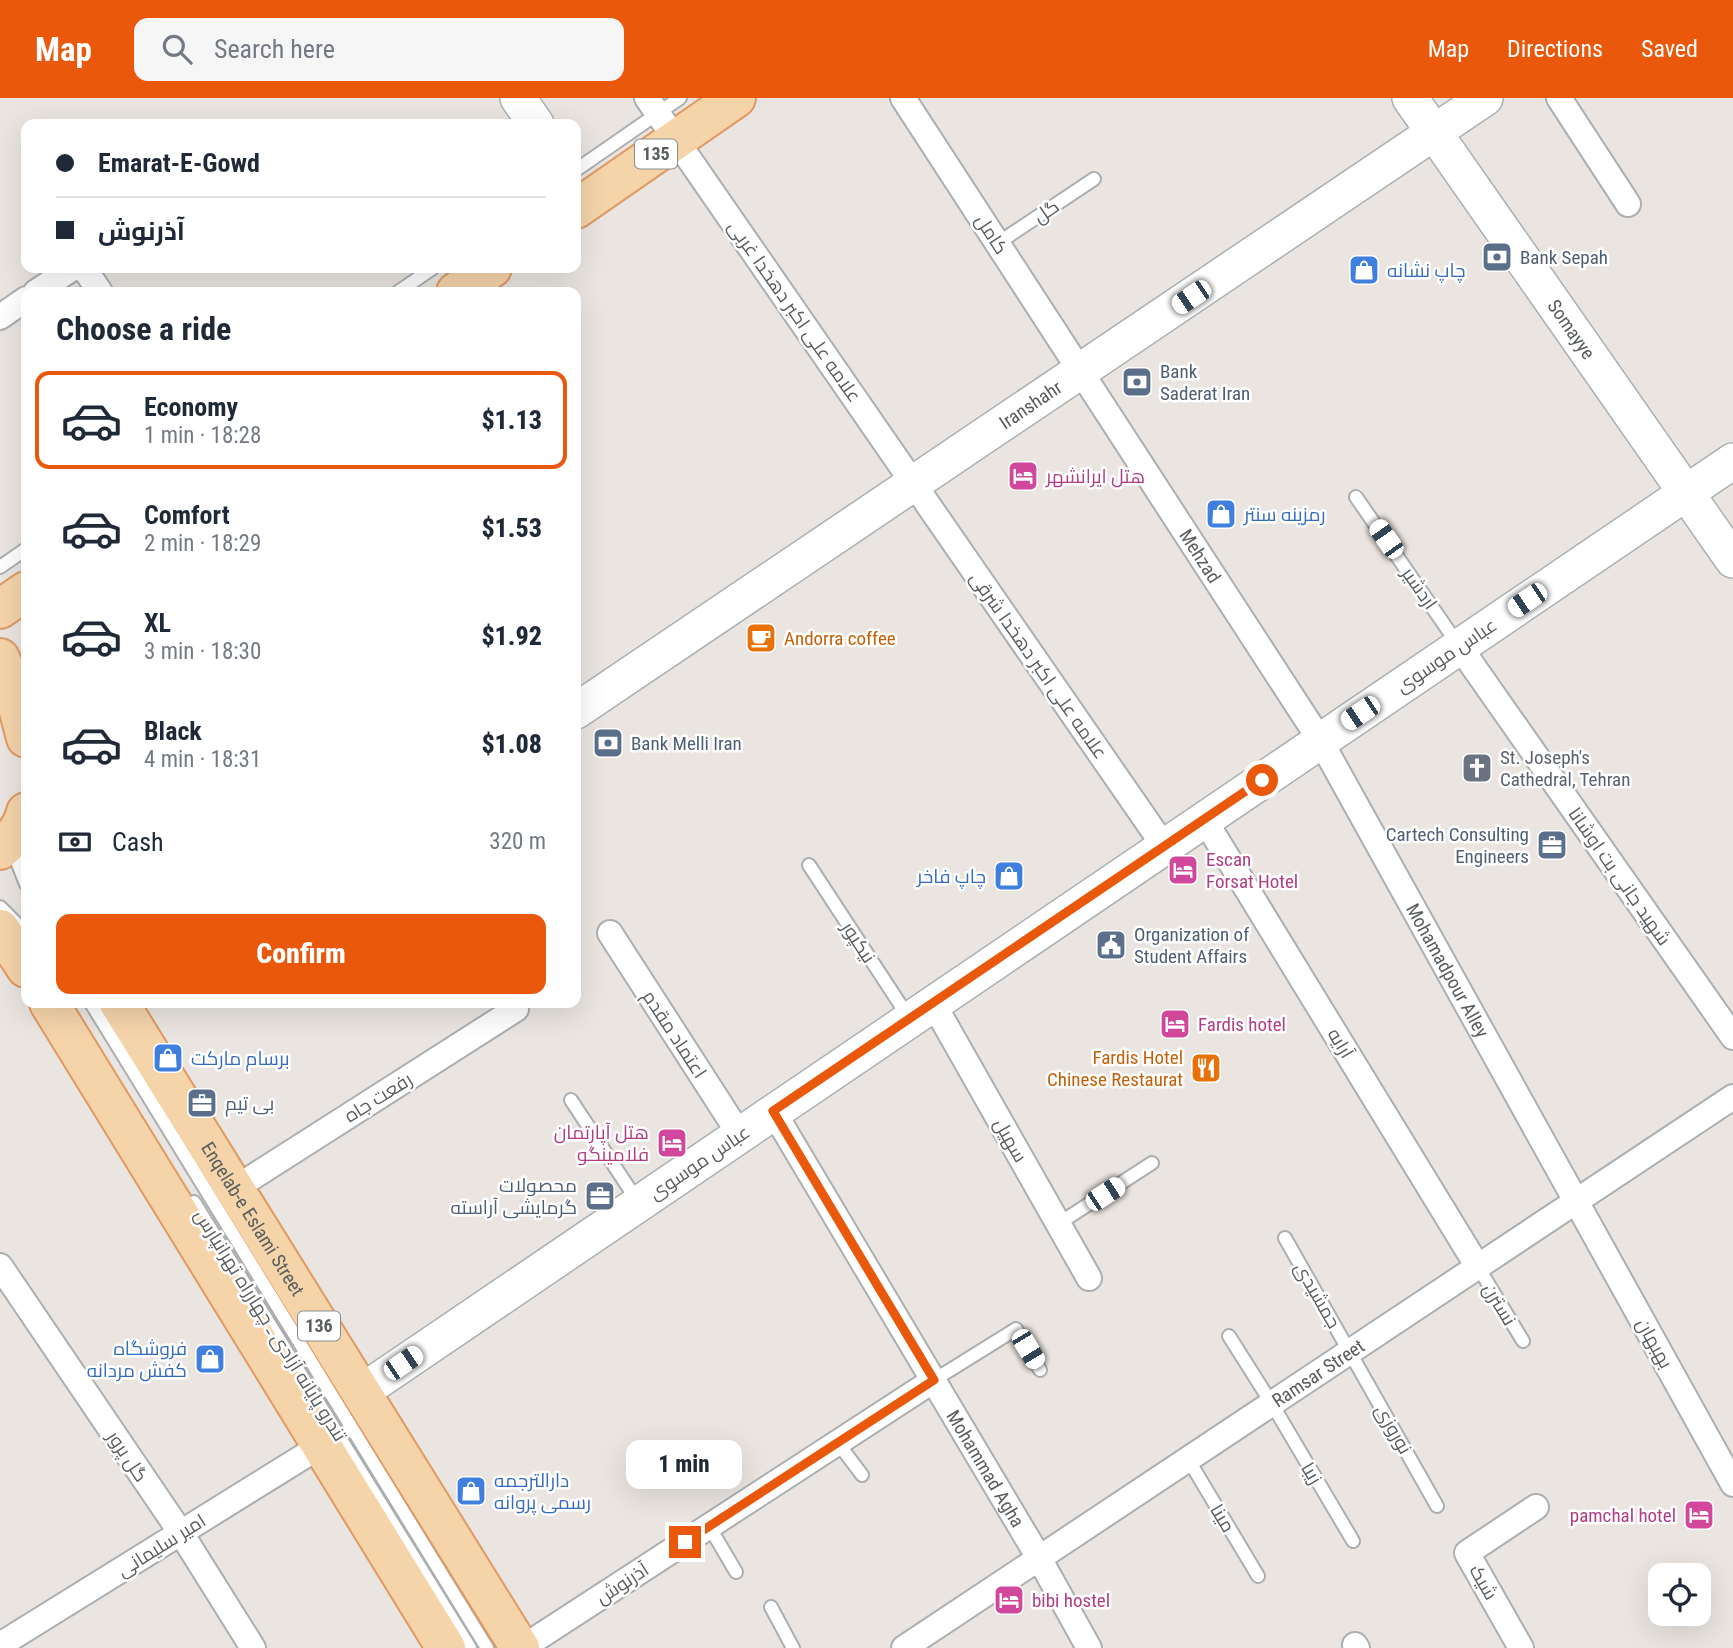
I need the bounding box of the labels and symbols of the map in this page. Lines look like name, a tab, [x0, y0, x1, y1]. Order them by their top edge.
road number: 135	[635, 140, 677, 168]
street label: گل	[1029, 195, 1064, 228]
street label: کامل	[970, 210, 1013, 259]
street label: علامه علی اکبر دهخدا غربی	[723, 216, 866, 407]
bank icon: Bank Sepah	[1480, 240, 1514, 274]
place label: Bank Sepah	[1520, 246, 1608, 269]
shop icon: چاپ نشانه	[1347, 253, 1381, 287]
place label: چاپ نشانه	[1387, 259, 1466, 283]
car	[1168, 277, 1215, 317]
street label: Somayye	[1542, 295, 1600, 364]
place label: Bank Saderat Iran	[1160, 360, 1250, 405]
bank icon: Bank Saderat Iran	[1120, 365, 1154, 399]
street label: Iranshahr	[995, 376, 1066, 434]
hotel icon: هتل ایرانشهر	[1006, 459, 1040, 493]
place label: هتل ایرانشهر	[1045, 465, 1145, 488]
shop icon: رمزینه سنتر	[1204, 497, 1238, 531]
place label: رمزینه سنتر	[1243, 503, 1325, 526]
car	[1366, 516, 1407, 562]
street label: Mehzad	[1174, 525, 1226, 587]
street label: اردشیر	[1396, 562, 1442, 614]
street label: علامه علی اکبر دهخدا شرقی	[965, 567, 1112, 763]
car	[1504, 580, 1551, 620]
street label: عباس موسوی	[1391, 613, 1501, 698]
cafe icon: Andorra coffee	[744, 621, 778, 655]
place label: Andorra coffee	[784, 627, 896, 650]
car	[1337, 693, 1384, 733]
bank icon: Bank Melli Iran	[591, 726, 625, 760]
place label: Bank Melli Iran	[631, 732, 742, 755]
place label: St. Joseph's Cathedral, Tehran	[1500, 746, 1630, 791]
church icon: St. Joseph's Cathedral, Tehran	[1460, 751, 1494, 785]
route start	[1246, 764, 1278, 796]
street label: شهید جانی بت اوشانا	[1563, 803, 1676, 950]
place label: Cartech Consulting Engineers	[1386, 823, 1529, 868]
office icon: Cartech Consulting Engineers	[1535, 828, 1569, 862]
place label: Escan Forsat Hotel	[1206, 848, 1298, 893]
hotel icon: Escan Forsat Hotel	[1166, 853, 1200, 887]
shop icon: چاپ فاخر	[992, 859, 1026, 893]
place label: چاپ فاخر	[916, 865, 986, 889]
street label: Mohamadpour Alley	[1401, 900, 1494, 1042]
street label: نیکپور	[836, 916, 880, 967]
place label: Organization of Student Affairs	[1134, 923, 1249, 968]
public building icon: Organization of Student Affairs	[1094, 928, 1128, 962]
street label: اعتماد مقدم	[636, 986, 712, 1084]
hotel icon: Fardis hotel	[1158, 1007, 1192, 1041]
place label: Fardis hotel	[1198, 1013, 1286, 1036]
street label: آرایه	[1323, 1024, 1358, 1063]
shop icon: برسام مارکت	[151, 1041, 185, 1075]
place label: Fardis Hotel Chinese Restaurat	[1047, 1046, 1183, 1091]
place label: برسام مارکت	[191, 1047, 290, 1072]
restaurant icon: Fardis Hotel Chinese Restaurat	[1189, 1051, 1223, 1085]
street label: رفعت جاه	[340, 1068, 416, 1127]
office icon: بی تیم	[185, 1086, 219, 1120]
place label: بی تیم	[225, 1092, 274, 1117]
street label: سهیل	[989, 1114, 1032, 1166]
street label: عباس موسوی	[644, 1120, 754, 1205]
place label: هتل آپارتمان فلامینگو	[554, 1121, 649, 1166]
hotel icon: هتل آپارتمان فلامینگو	[655, 1126, 689, 1160]
street label: Enqelab-e Eslami Street	[196, 1138, 309, 1300]
place label: محصولات گرمایشی آراسته	[451, 1174, 577, 1219]
car	[1082, 1174, 1129, 1214]
office icon: محصولات گرمایشی آراسته	[583, 1179, 617, 1213]
street label: تندرو پایانه آزادی ـ چهارراه تهرانپارس	[189, 1205, 352, 1446]
street label: جمشیدی	[1289, 1258, 1346, 1332]
street label: نسترن	[1478, 1279, 1521, 1330]
road number: 136	[298, 1311, 340, 1340]
street label: بهبهان	[1631, 1314, 1678, 1372]
car	[1009, 1326, 1048, 1372]
street label: Ramsar Street	[1268, 1334, 1369, 1412]
place label: فروشگاه کفش مردانه	[87, 1337, 187, 1382]
shop icon: فروشگاه کفش مردانه	[193, 1342, 227, 1376]
car	[380, 1343, 427, 1383]
street label: نوروزی	[1370, 1400, 1417, 1458]
street label: Mohammad Agha	[942, 1406, 1029, 1532]
street label: گل پرور	[101, 1426, 153, 1487]
callout: 1 min	[627, 1440, 743, 1490]
street label: زیبا	[1296, 1458, 1327, 1488]
place label: دارالترجمه رسمی پروانه	[494, 1469, 591, 1515]
shop icon: دارالترجمه رسمی پروانه	[454, 1474, 488, 1508]
hotel icon: pamchal hotel	[1682, 1498, 1716, 1532]
street label: مینا	[1205, 1500, 1240, 1537]
place label: pamchal hotel	[1570, 1504, 1676, 1527]
street label: امیر سلیمانی	[113, 1509, 210, 1582]
route end	[669, 1526, 701, 1558]
street label: آذرنوش	[592, 1558, 653, 1609]
street label: شیک	[1464, 1561, 1503, 1604]
hotel icon: bibi hostel	[992, 1583, 1026, 1617]
place label: bibi hostel	[1032, 1589, 1110, 1612]

